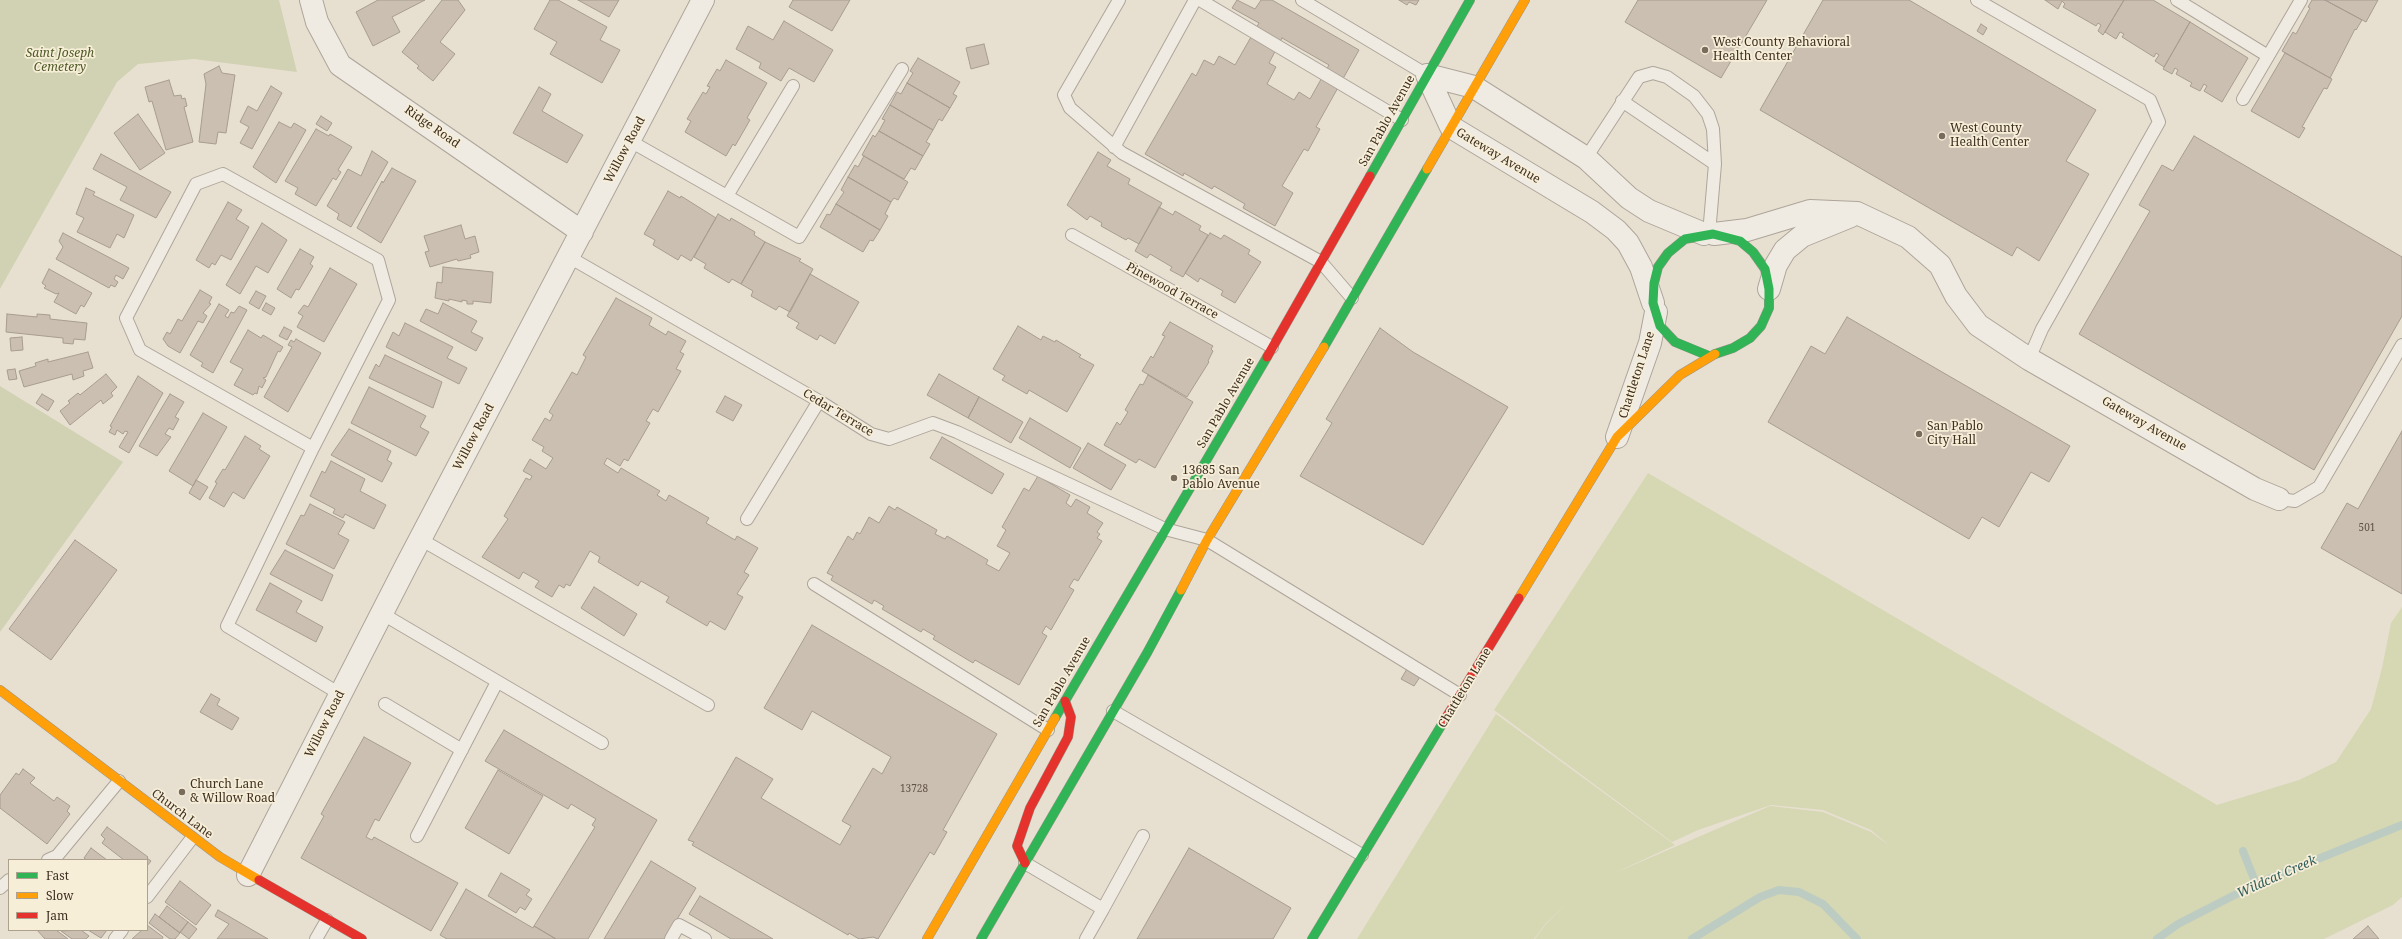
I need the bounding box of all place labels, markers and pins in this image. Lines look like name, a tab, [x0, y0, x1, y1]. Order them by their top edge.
place label: West County Behavioral Health Center	[1713, 36, 1850, 64]
marker: West County Behavioral Health Center	[1700, 45, 1710, 55]
place label: West County Health Center	[1950, 122, 2029, 150]
marker: West County Health Center	[1937, 131, 1947, 141]
place label: San Pablo City Hall	[1927, 420, 1983, 448]
marker: San Pablo City Hall	[1914, 429, 1924, 439]
place label: 13685 San Pablo Avenue	[1182, 464, 1260, 492]
marker: 13685 San Pablo Avenue	[1169, 473, 1179, 483]
place label: Church Lane & Willow Road	[190, 778, 275, 806]
marker: Church Lane & Willow Road	[177, 787, 187, 797]

